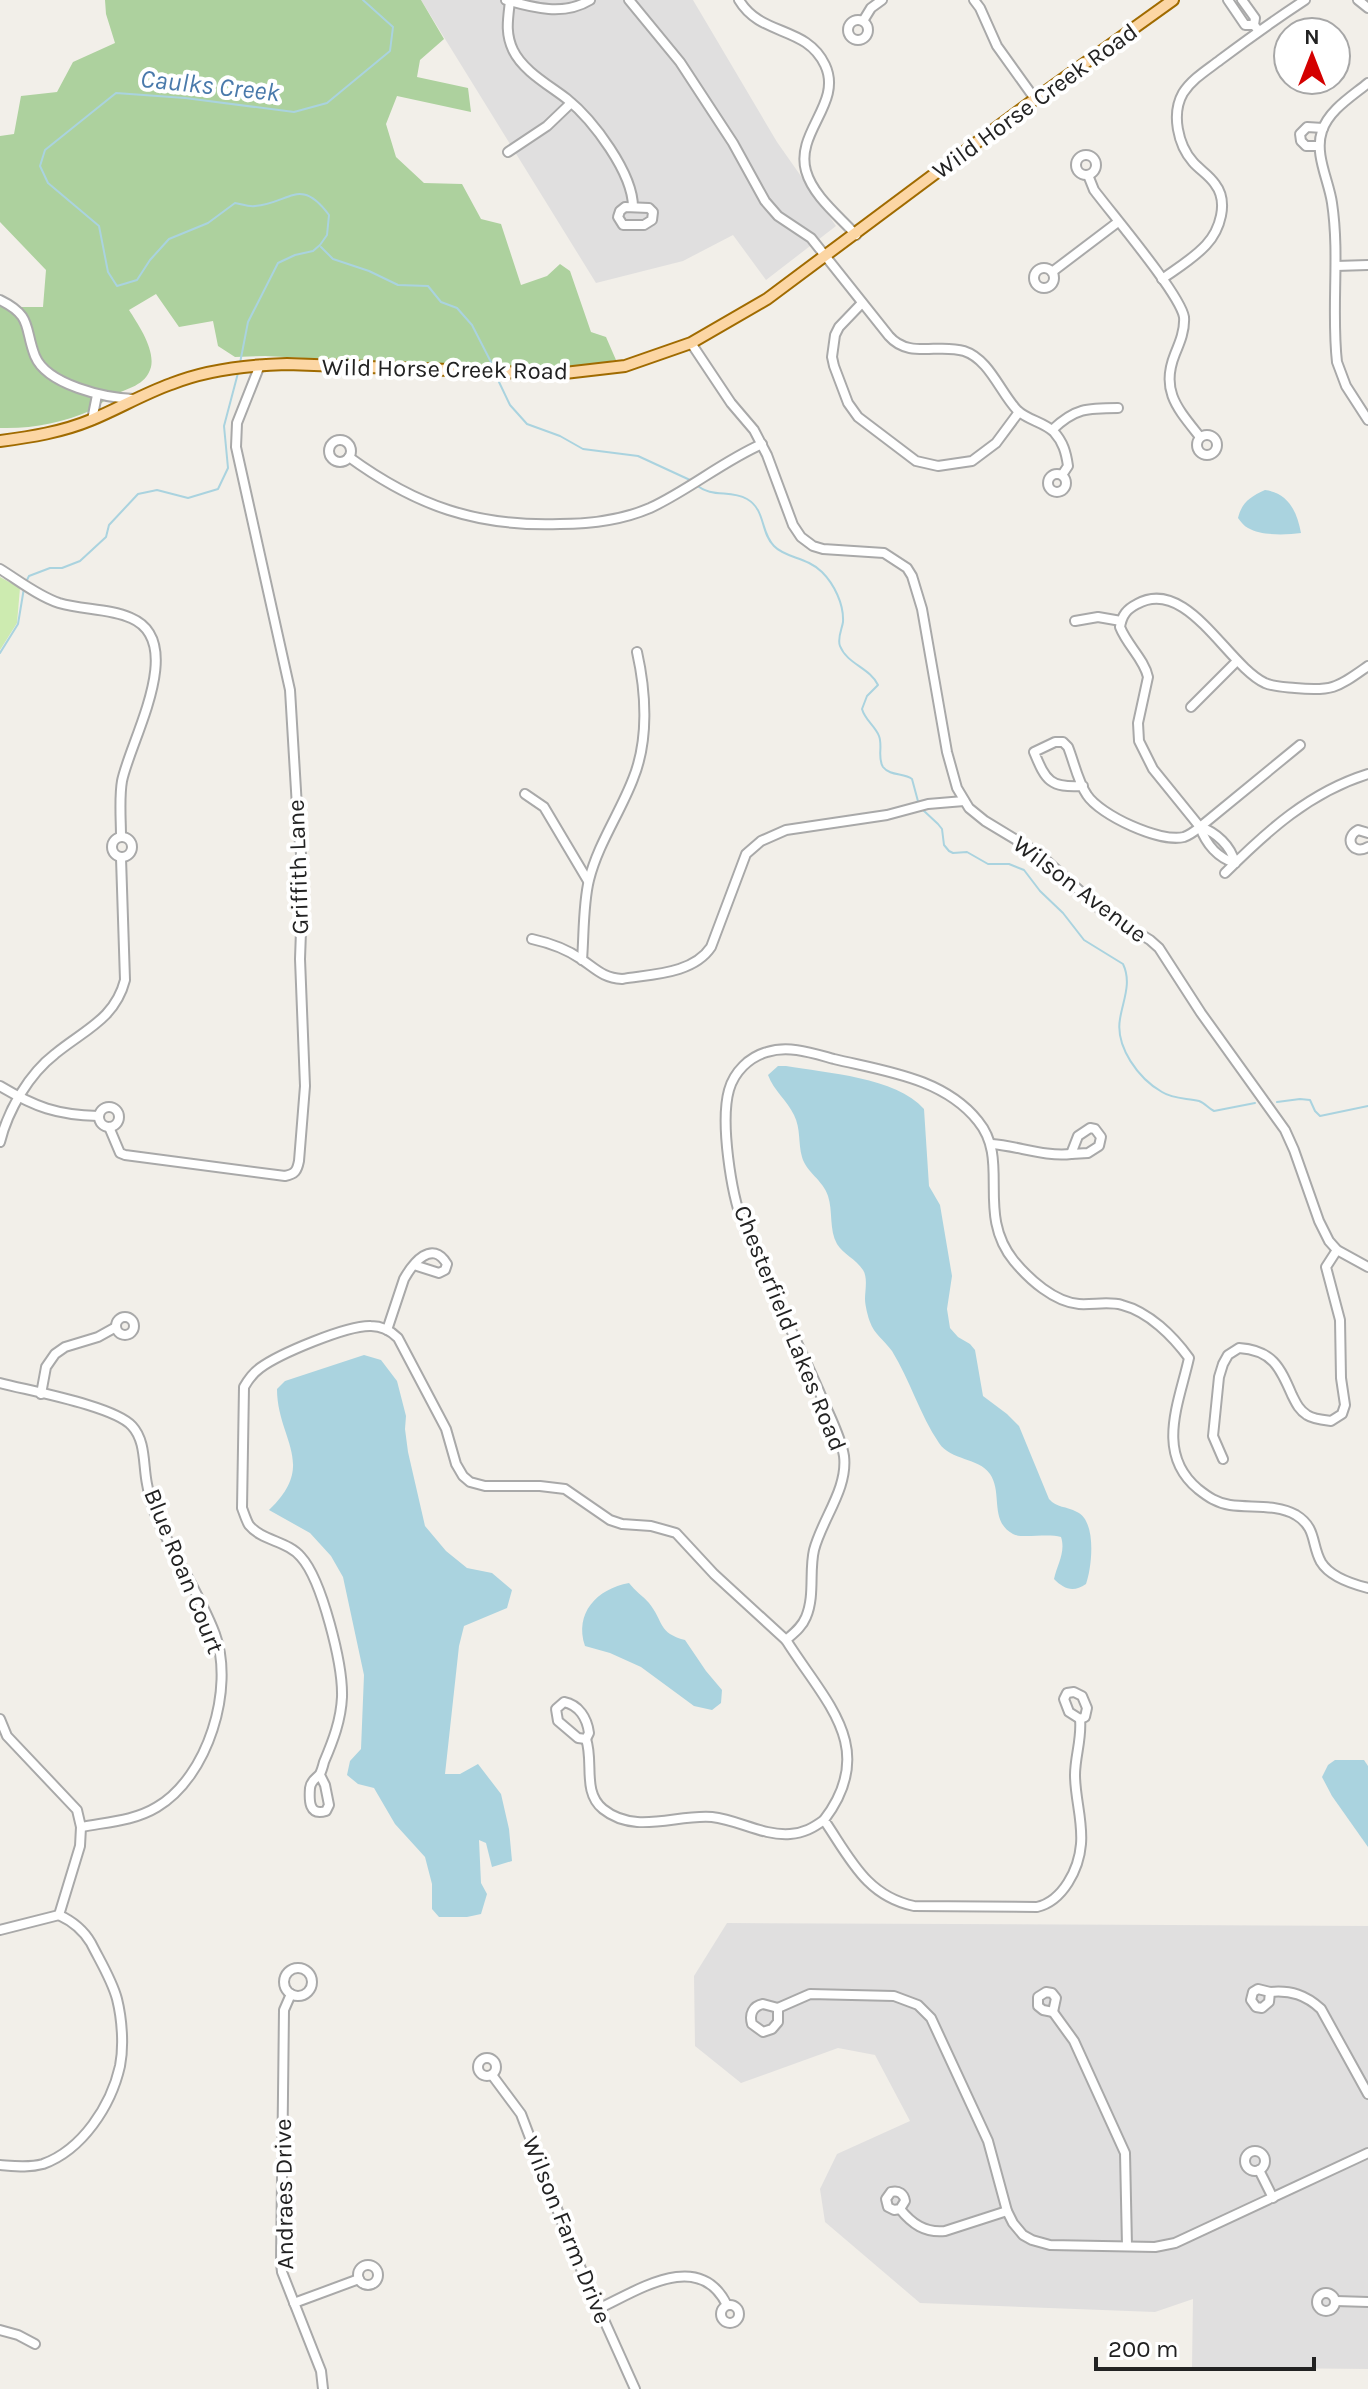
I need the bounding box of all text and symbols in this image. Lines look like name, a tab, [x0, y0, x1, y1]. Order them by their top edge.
north arrow	[1272, 16, 1352, 96]
street label: Wild Horse Creek Road	[927, 17, 1143, 185]
text: N	[1304, 24, 1320, 50]
water label: Caulks Creek	[139, 63, 282, 108]
street label: Wild Horse Creek Road	[322, 353, 568, 385]
street label: Griffith Lane	[282, 799, 314, 935]
street label: Wilson Avenue	[1008, 830, 1152, 948]
street label: Chesterfield Lakes Road	[728, 1201, 852, 1455]
street label: Blue Roan Court	[138, 1484, 230, 1658]
street label: Andraes Drive	[269, 2118, 299, 2270]
street label: Wilson Farm Drive	[517, 2132, 617, 2328]
scale bar	[1096, 2321, 1314, 2371]
text: 200 m	[1108, 2335, 1179, 2363]

